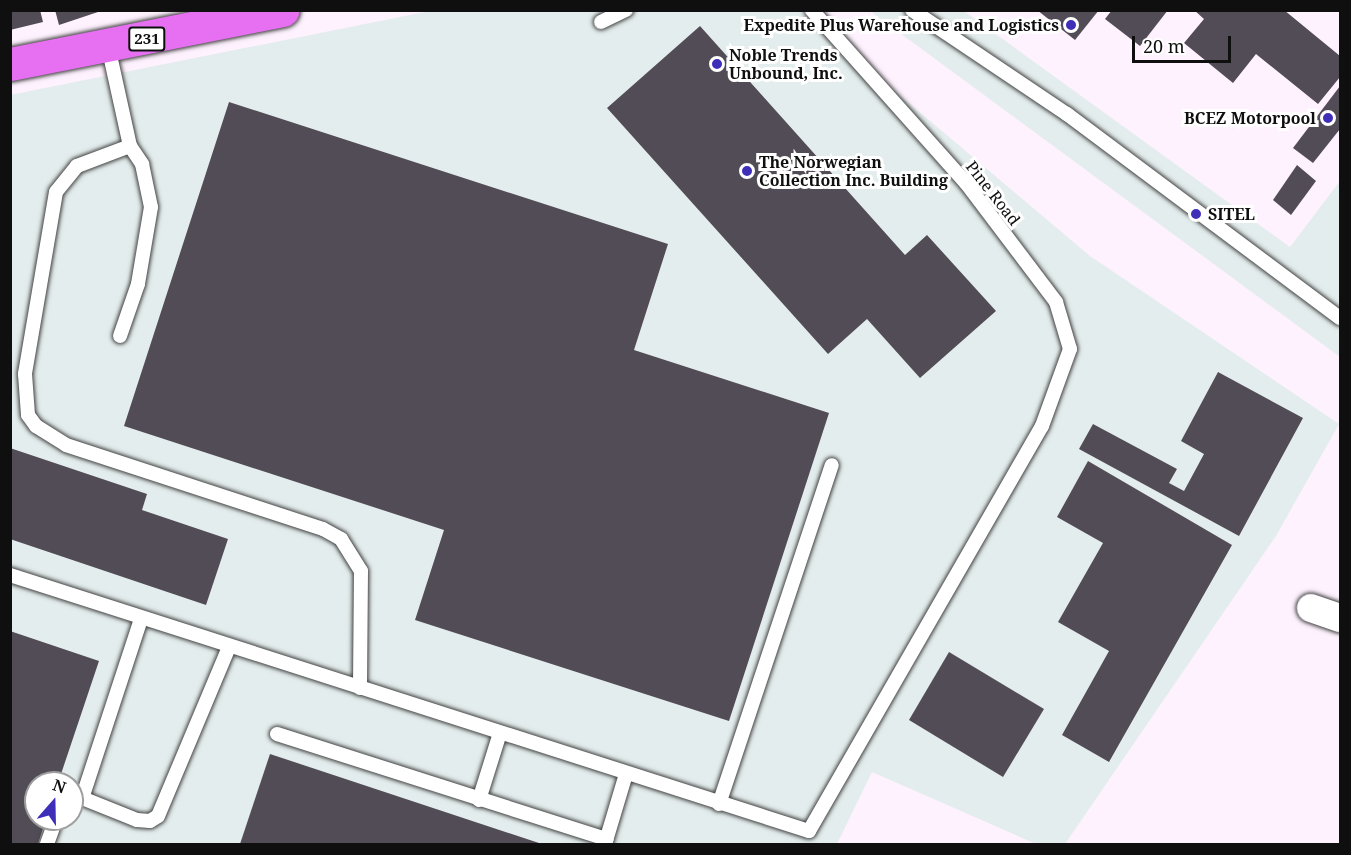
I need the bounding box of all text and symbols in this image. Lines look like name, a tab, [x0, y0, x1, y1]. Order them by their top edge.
place label: Expedite Plus Warehouse and Logistics	[744, 15, 1059, 35]
marker: Expedite Plus Warehouse and Logistics	[1064, 18, 1078, 32]
scale bar	[1135, 24, 1234, 62]
road number: 231	[128, 27, 166, 51]
text: 20 m	[1143, 34, 1185, 58]
place label: Noble Trends Unbound, Inc.	[729, 45, 843, 83]
marker: Noble Trends Unbound, Inc.	[710, 57, 724, 71]
place label: BCEZ Motorpool	[1184, 108, 1316, 128]
marker: BCEZ Motorpool	[1321, 111, 1335, 125]
place label: The Norwegian Collection Inc. Building	[759, 152, 948, 190]
street label: Pine Road	[962, 157, 1024, 229]
marker: The Norwegian Collection Inc. Building	[740, 164, 754, 178]
place label: SITEL	[1208, 204, 1255, 224]
marker: SITEL	[1189, 207, 1203, 221]
north arrow	[24, 771, 84, 831]
text: N	[50, 773, 69, 798]

